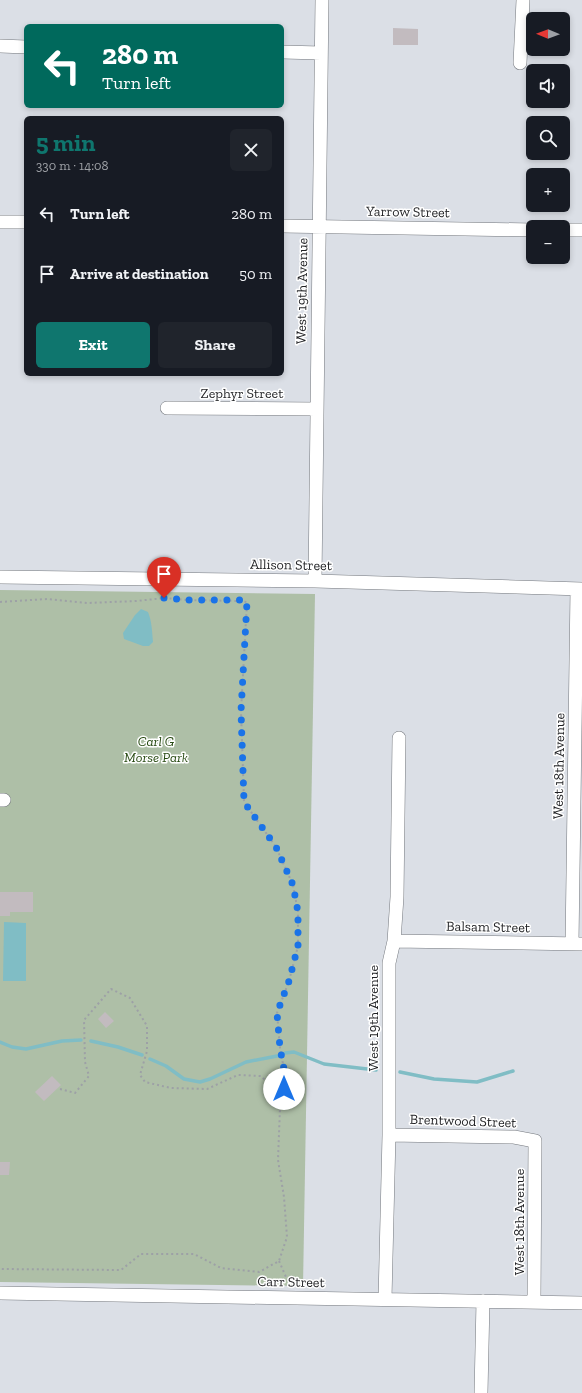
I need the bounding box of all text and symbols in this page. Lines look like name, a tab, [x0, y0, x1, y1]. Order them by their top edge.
north arrow	[526, 12, 570, 56]
map controls	[526, 12, 570, 264]
text: 280 m	[102, 38, 178, 71]
icon: left	[36, 40, 88, 92]
button: sound	[526, 64, 570, 108]
text: Turn left	[102, 72, 171, 94]
button: search	[526, 116, 570, 160]
text: 5 min	[36, 128, 95, 157]
button: close	[230, 129, 272, 171]
text: 330 m · 14:08	[36, 158, 109, 173]
button: +	[526, 168, 570, 212]
icon: left	[36, 203, 58, 225]
street label: Yarrow Street	[365, 203, 451, 221]
text: Turn left	[70, 205, 130, 223]
text: 280 m	[231, 205, 272, 223]
button: −	[526, 220, 570, 264]
street label: West 19th Avenue	[293, 237, 311, 344]
icon: arrive	[36, 263, 58, 285]
text: Arrive at destination	[70, 265, 209, 283]
text: 50 m	[239, 265, 272, 283]
button: Exit	[36, 322, 150, 368]
button: Share	[158, 322, 272, 368]
street label: Zephyr Street	[201, 385, 284, 402]
street label: Allison Street	[250, 556, 333, 574]
pin	[147, 557, 181, 598]
icon: arrive	[153, 563, 175, 585]
street label: West 18th Avenue	[550, 712, 568, 819]
park label: Carl G Morse Park	[124, 733, 188, 766]
street label: Balsam Street	[446, 918, 531, 936]
street label: West 19th Avenue	[365, 964, 382, 1071]
position arrow	[263, 1068, 305, 1110]
street label: Brentwood Street	[409, 1111, 517, 1131]
street label: West 18th Avenue	[511, 1168, 528, 1275]
street label: Carr Street	[257, 1273, 326, 1291]

